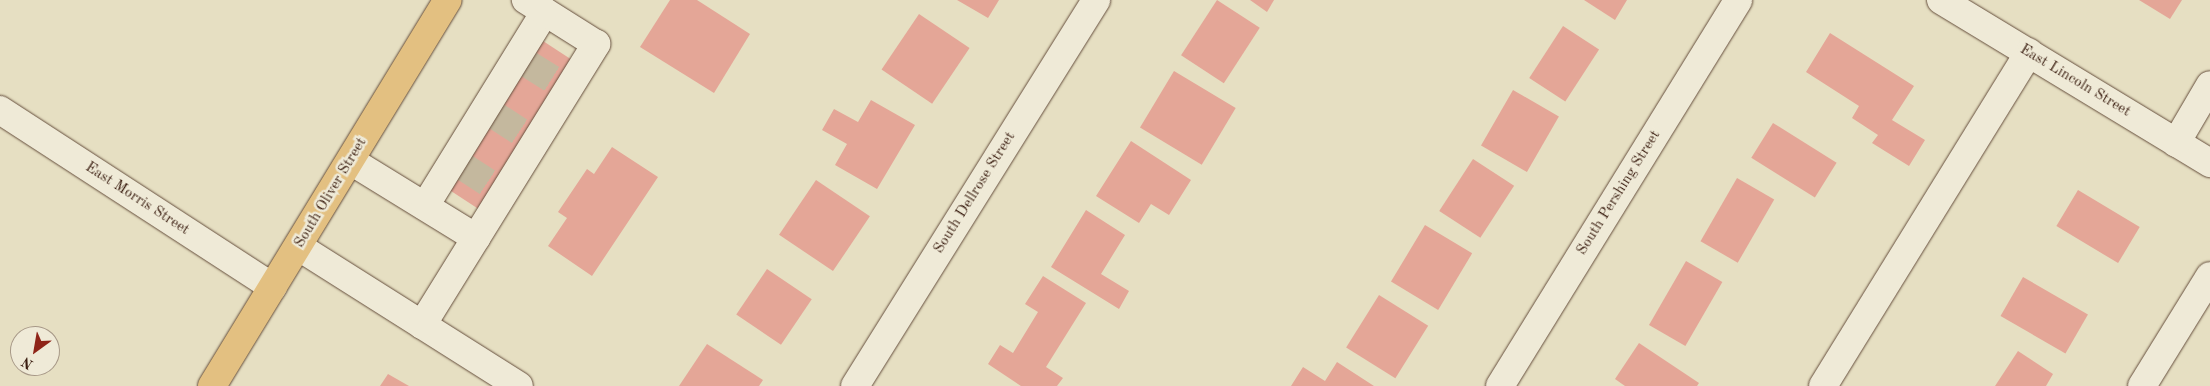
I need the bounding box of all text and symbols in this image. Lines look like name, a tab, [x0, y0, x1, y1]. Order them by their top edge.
street label: East Lincoln Street	[2016, 41, 2134, 121]
street label: South Pershing Street	[1573, 127, 1665, 259]
street label: South Dellrose Street	[930, 129, 1020, 257]
street label: South Oliver Street	[291, 135, 371, 251]
street label: East Morris Street	[82, 159, 192, 239]
north arrow	[10, 326, 60, 376]
text: N	[19, 354, 36, 372]

